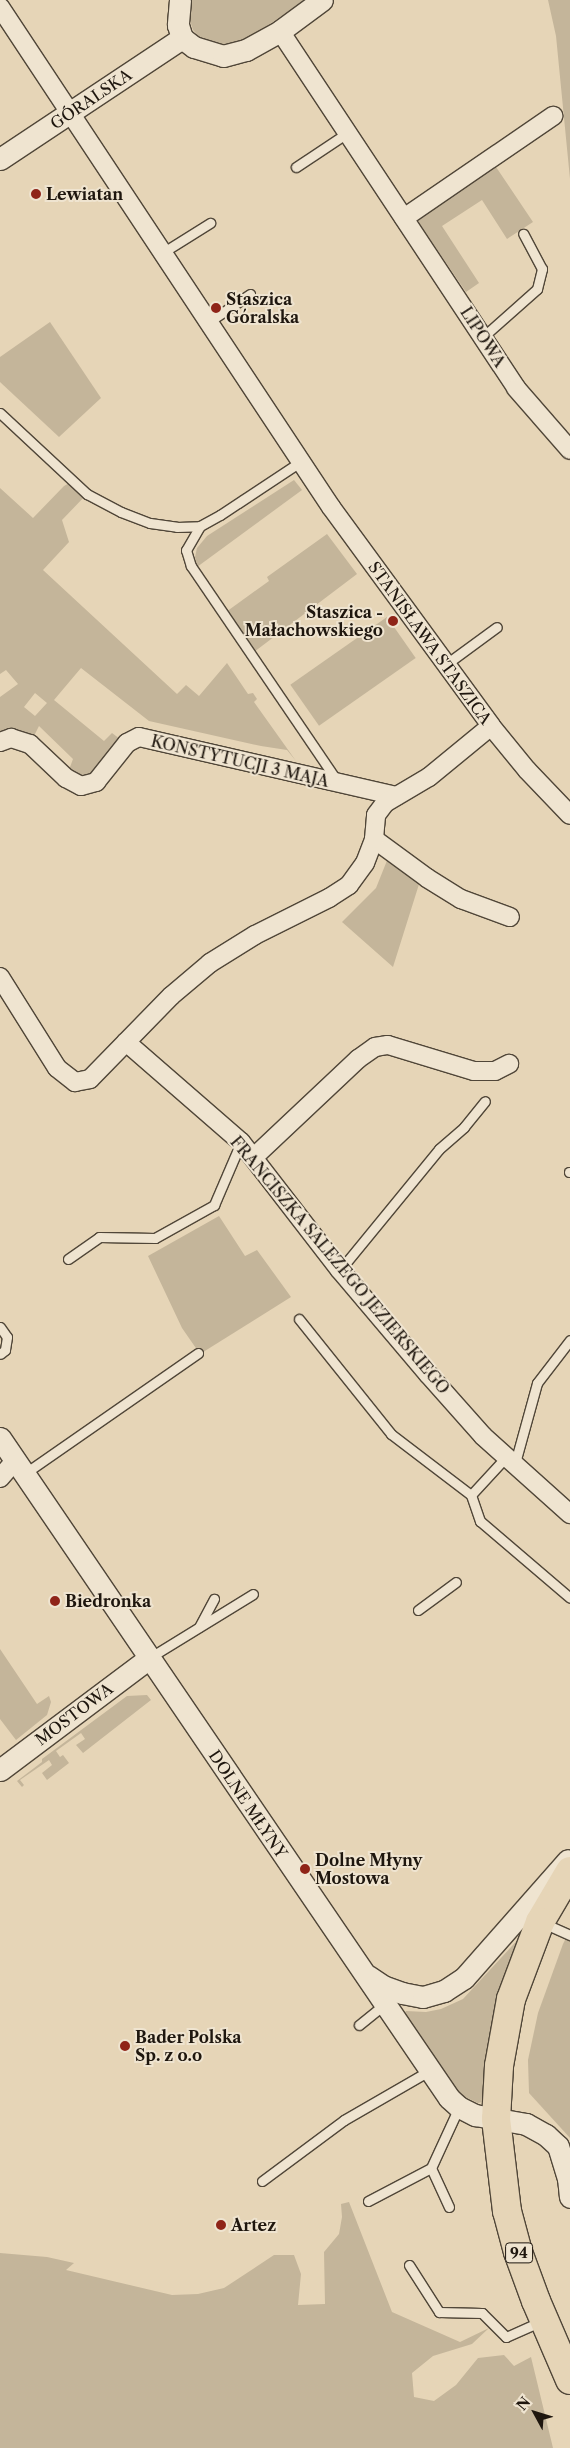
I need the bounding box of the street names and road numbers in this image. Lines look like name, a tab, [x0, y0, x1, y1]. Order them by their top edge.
street label: GÓRALSKA	[47, 65, 135, 133]
street label: LIPOWA	[456, 303, 510, 371]
street label: STANISŁAWA STASZICA	[364, 558, 496, 728]
street label: KONSTYTUCJI 3 MAJA	[149, 731, 331, 791]
street label: FRANCISZKA SALEZEGO JEZIERSKIEGO	[226, 1132, 454, 1398]
street label: MOSTOWA	[32, 1679, 116, 1749]
street label: DOLNE MŁYNY	[205, 1746, 291, 1862]
road number: 94	[504, 2240, 534, 2266]

